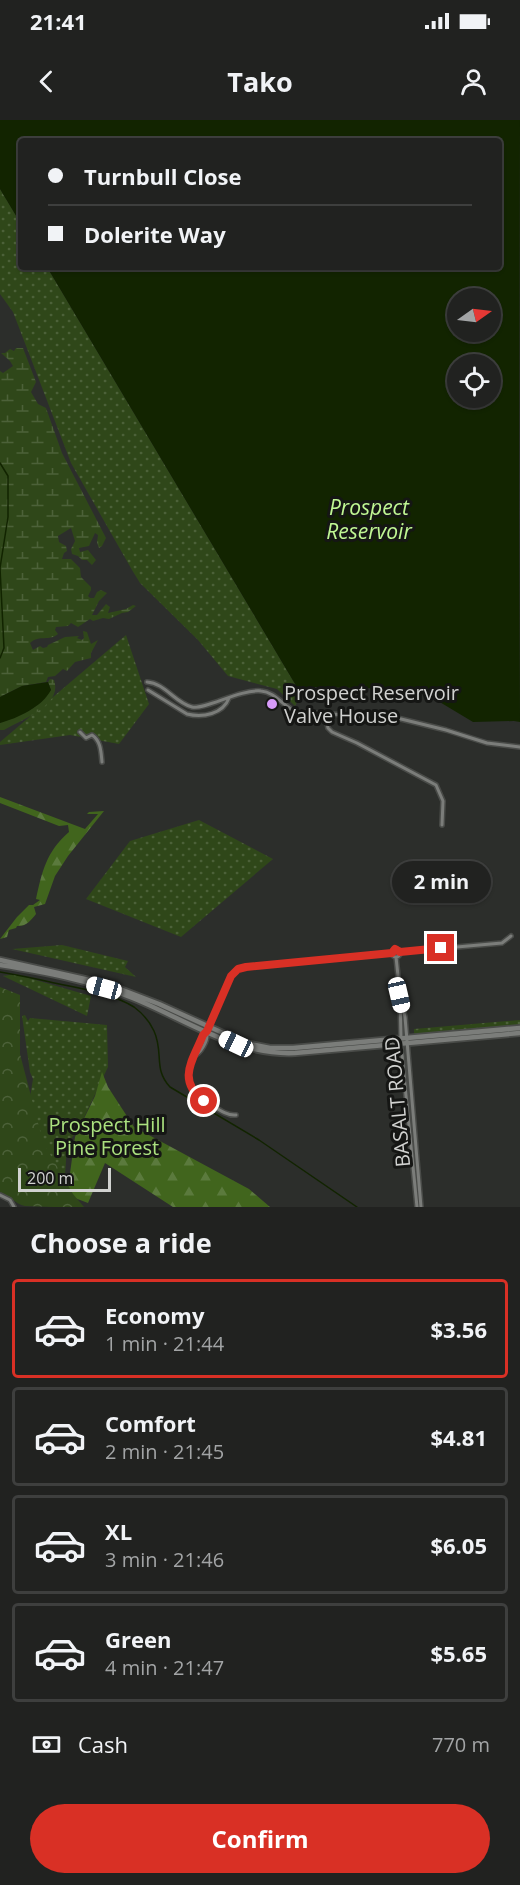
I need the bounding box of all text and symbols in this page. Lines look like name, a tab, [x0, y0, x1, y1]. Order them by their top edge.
text: 21:41	[30, 6, 87, 36]
text: Tako	[227, 63, 293, 100]
icon: back	[30, 65, 63, 98]
icon: person	[457, 65, 490, 98]
text: Turnbull Close	[84, 161, 241, 191]
text: Dolerite Way	[84, 219, 226, 249]
north arrow	[447, 288, 501, 342]
map controls	[447, 288, 501, 408]
button: locate	[447, 354, 501, 408]
water label: Prospect Reservoir	[326, 493, 412, 545]
place label: Prospect Reservoir Valve House	[284, 679, 459, 729]
marker: Prospect Reservoir Valve House	[265, 697, 279, 711]
callout: 2 min	[392, 861, 490, 903]
text: 2 min	[414, 868, 469, 895]
route end	[427, 934, 454, 961]
car	[84, 975, 124, 1001]
car	[386, 975, 412, 1015]
car	[216, 1028, 256, 1060]
street label: BASALT ROAD	[378, 1036, 416, 1168]
route start	[190, 1087, 217, 1114]
park label: Prospect Hill Pine Forest	[48, 1111, 166, 1161]
scale bar	[18, 1165, 111, 1192]
text: 200 m	[27, 1167, 73, 1189]
text: Choose a ride	[30, 1224, 212, 1261]
text: Economy	[105, 1300, 204, 1330]
icon: car	[33, 1302, 87, 1356]
text: $3.56	[430, 1314, 487, 1344]
text: 1 min · 21:44	[105, 1330, 224, 1357]
text: Comfort	[105, 1408, 196, 1438]
icon: car	[33, 1410, 87, 1464]
text: $4.81	[430, 1422, 487, 1452]
text: 2 min · 21:45	[105, 1438, 224, 1465]
text: XL	[105, 1516, 132, 1546]
icon: car	[33, 1518, 87, 1572]
text: $6.05	[430, 1530, 487, 1560]
text: 3 min · 21:46	[105, 1546, 224, 1573]
text: Green	[105, 1624, 171, 1654]
icon: car	[33, 1626, 87, 1680]
text: $5.65	[430, 1638, 487, 1668]
text: 4 min · 21:47	[105, 1654, 224, 1681]
icon: cash	[30, 1728, 63, 1761]
text: Cash	[78, 1729, 128, 1759]
text: 770 m	[432, 1731, 490, 1758]
button: Confirm	[30, 1804, 490, 1873]

